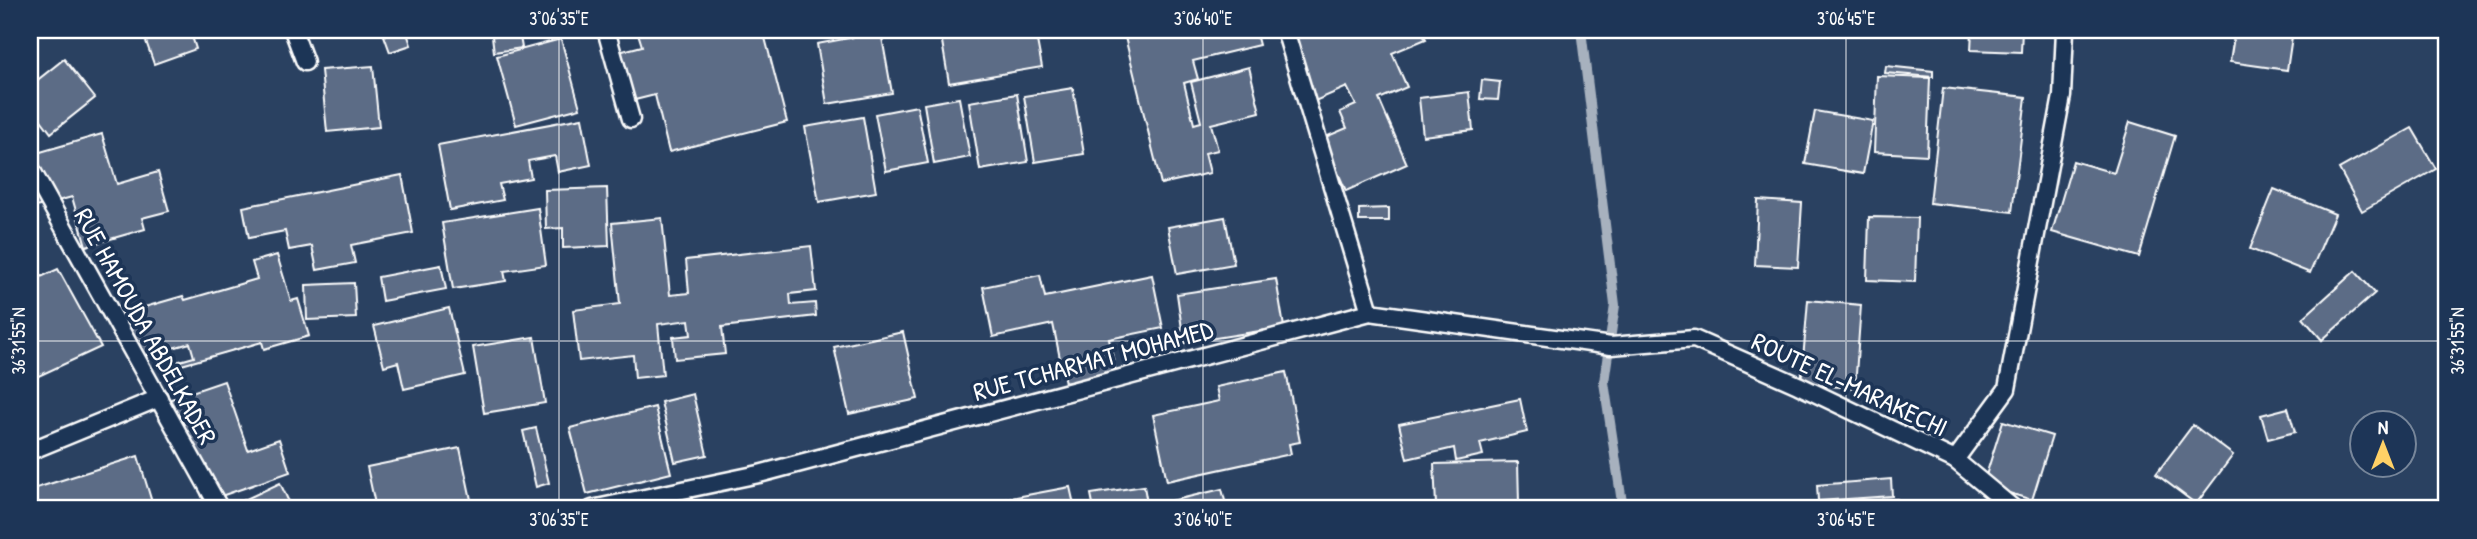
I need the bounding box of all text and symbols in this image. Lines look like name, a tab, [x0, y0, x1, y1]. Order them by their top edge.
text: 3°06'35"E	[529, 6, 589, 31]
text: 3°06'40"E	[1174, 6, 1232, 31]
text: 3°06'45"E	[1817, 6, 1875, 31]
street label: RUE HAMOUDA ABDELKADER	[66, 202, 226, 451]
text: 36°31'55"N	[6, 307, 31, 375]
text: 36°31'55"N	[2445, 307, 2470, 375]
street label: RUE TCHARMAT MOHAMED	[969, 311, 1217, 409]
street label: ROUTE EL-MARAKECHI	[1746, 323, 1954, 445]
north arrow	[2348, 410, 2418, 480]
text: N	[2378, 414, 2388, 440]
text: 3°06'35"E	[529, 507, 589, 532]
text: 3°06'40"E	[1174, 507, 1232, 532]
text: 3°06'45"E	[1817, 507, 1875, 532]

